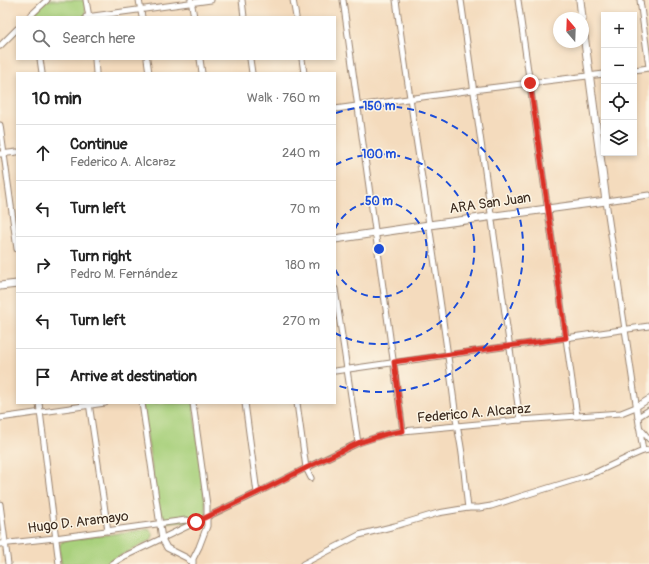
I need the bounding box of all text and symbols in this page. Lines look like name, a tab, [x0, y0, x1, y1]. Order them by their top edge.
north arrow	[553, 12, 589, 48]
map controls	[601, 12, 637, 156]
button: +	[601, 12, 637, 48]
search box	[16, 16, 336, 60]
icon: search	[30, 27, 52, 49]
text: Search here	[62, 29, 135, 48]
button: −	[601, 48, 637, 84]
route end	[521, 74, 539, 92]
button: locate	[601, 84, 637, 120]
text: 10 min	[32, 88, 82, 109]
text: Walk · 760 m	[247, 90, 320, 106]
text: 150 m	[363, 99, 396, 114]
button: layers	[601, 120, 637, 156]
text: Continue	[70, 135, 128, 154]
icon: ahead	[32, 142, 54, 164]
text: 240 m	[282, 145, 320, 161]
text: 100 m	[362, 147, 397, 162]
text: Federico A. Alcaraz	[70, 154, 176, 170]
street label: ARA San Juan	[448, 189, 532, 217]
text: 50 m	[365, 194, 393, 209]
icon: left	[32, 198, 54, 220]
text: Turn left	[70, 199, 126, 218]
text: 70 m	[290, 201, 320, 217]
centre of rings	[372, 242, 386, 256]
text: Turn right	[70, 247, 131, 266]
icon: right	[32, 254, 54, 276]
text: 180 m	[285, 257, 320, 273]
text: Pedro M. Fernández	[70, 266, 178, 282]
icon: left	[32, 310, 54, 332]
text: Turn left	[70, 311, 126, 330]
text: 270 m	[283, 313, 320, 329]
icon: arrive	[32, 366, 54, 388]
text: Arrive at destination	[70, 367, 197, 386]
street label: Federico A. Alcaraz	[416, 400, 532, 426]
street label: Hugo D. Aramayo	[27, 507, 130, 537]
route start	[187, 513, 205, 531]

